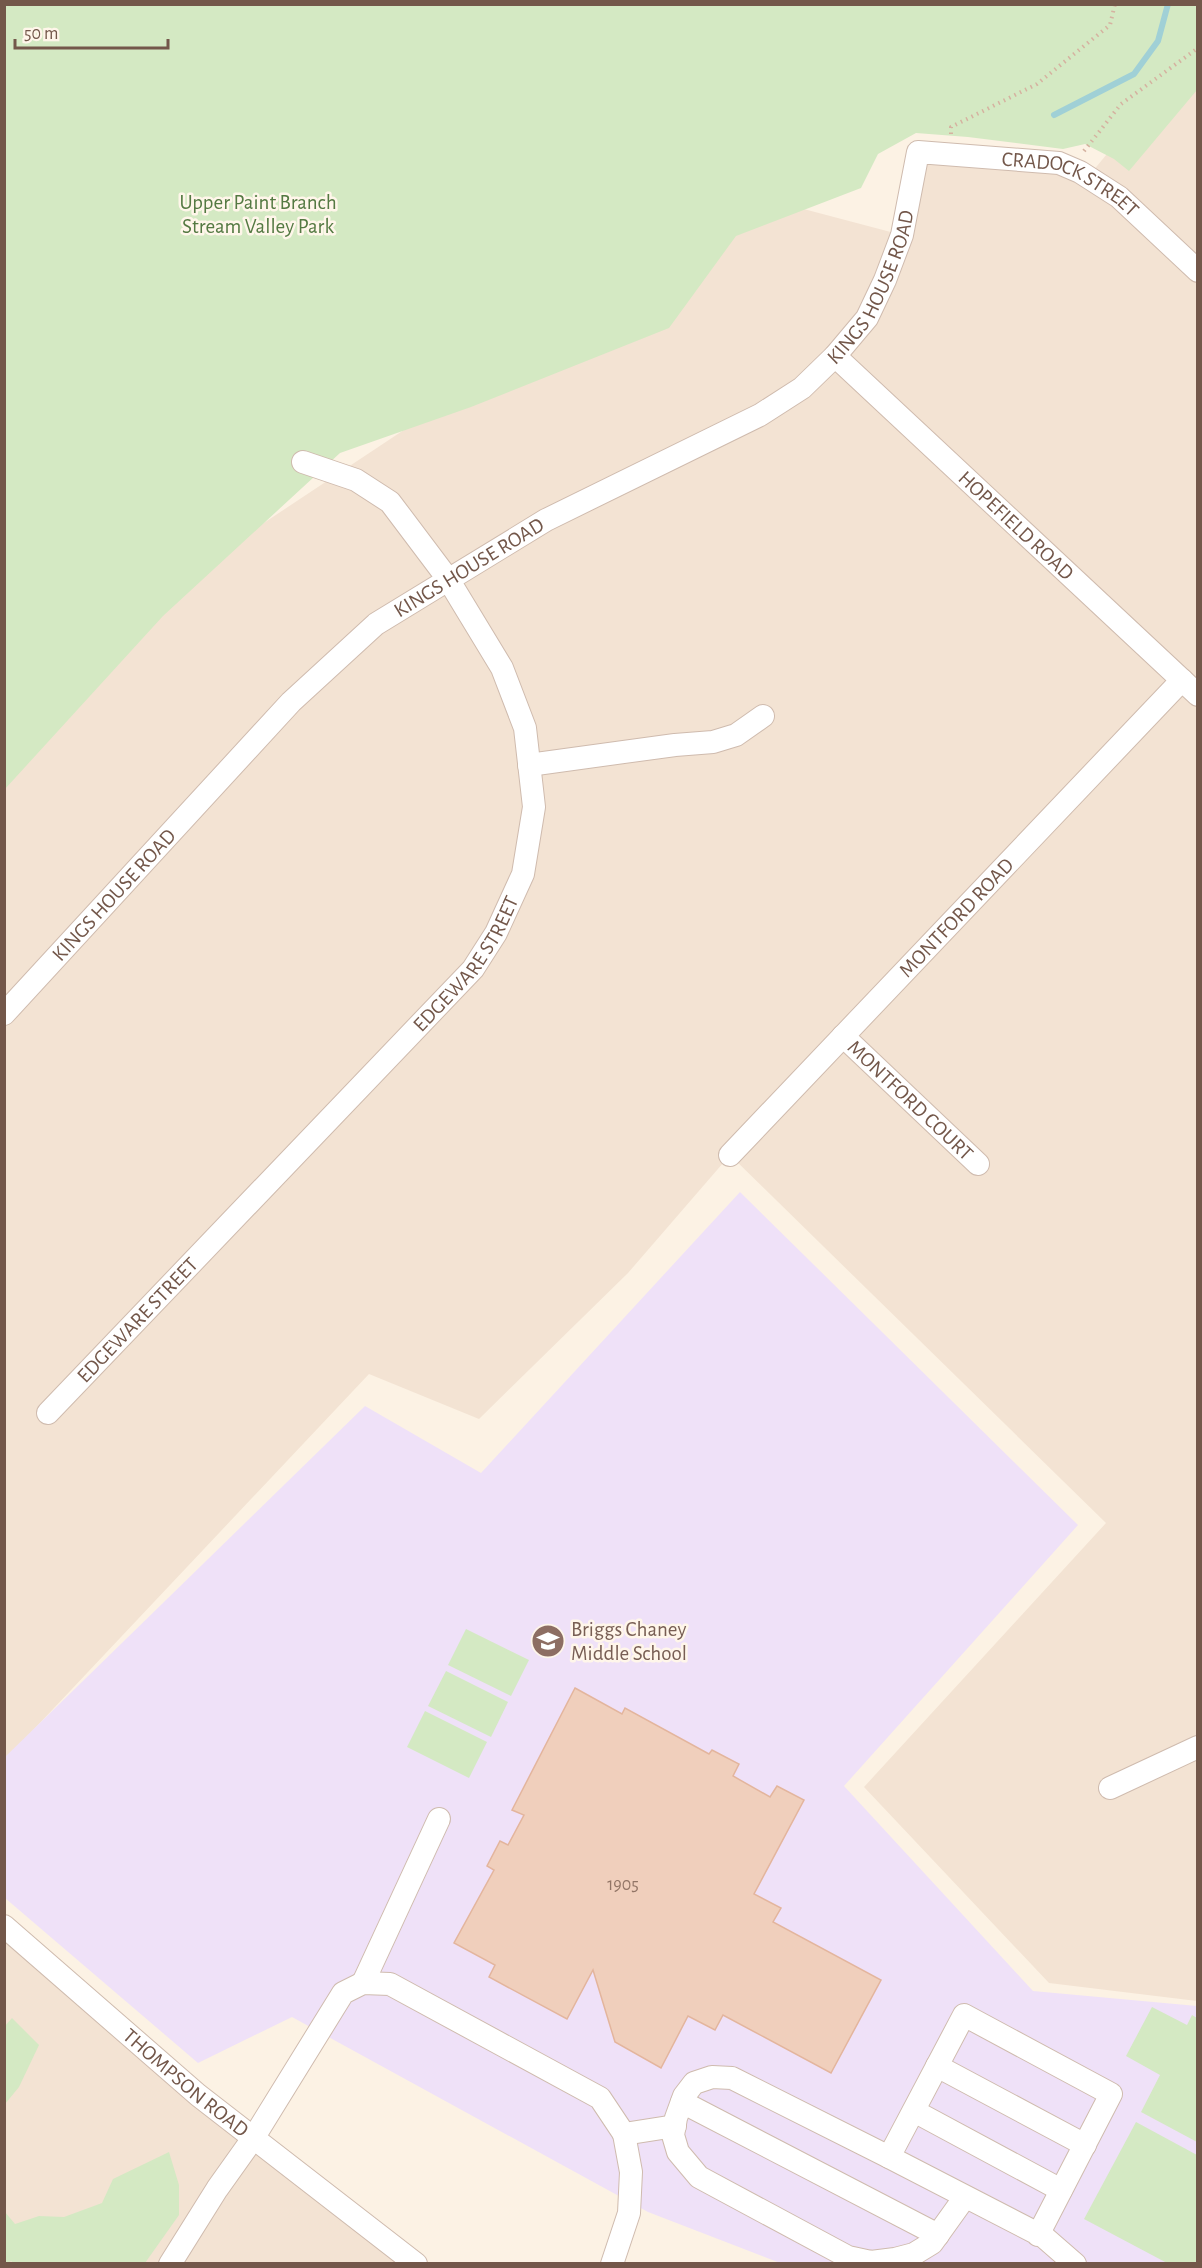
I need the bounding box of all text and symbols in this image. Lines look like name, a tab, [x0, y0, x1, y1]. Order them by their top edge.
scale bar	[15, 12, 168, 50]
text: 50 m	[24, 25, 58, 43]
street label: CRADOCK STREET	[1001, 148, 1143, 220]
park label: Upper Paint Branch Stream Valley Park	[179, 192, 337, 237]
street label: KINGS HOUSE ROAD	[823, 208, 917, 368]
street label: HOPEFIELD ROAD	[955, 467, 1078, 584]
street label: KINGS HOUSE ROAD	[390, 514, 547, 621]
street label: KINGS HOUSE ROAD	[48, 825, 179, 965]
street label: MONTFORD ROAD	[895, 854, 1017, 981]
street label: EDGEWARE STREET	[409, 892, 522, 1035]
street label: MONTFORD COURT	[844, 1036, 977, 1164]
street label: EDGEWARE STREET	[73, 1253, 202, 1386]
place label: Briggs Chaney Middle School	[571, 1619, 687, 1664]
school or university icon: Briggs Chaney Middle School	[530, 1623, 566, 1659]
house number: 1905	[607, 1876, 639, 1894]
street label: THOMPSON ROAD	[119, 2024, 253, 2141]

